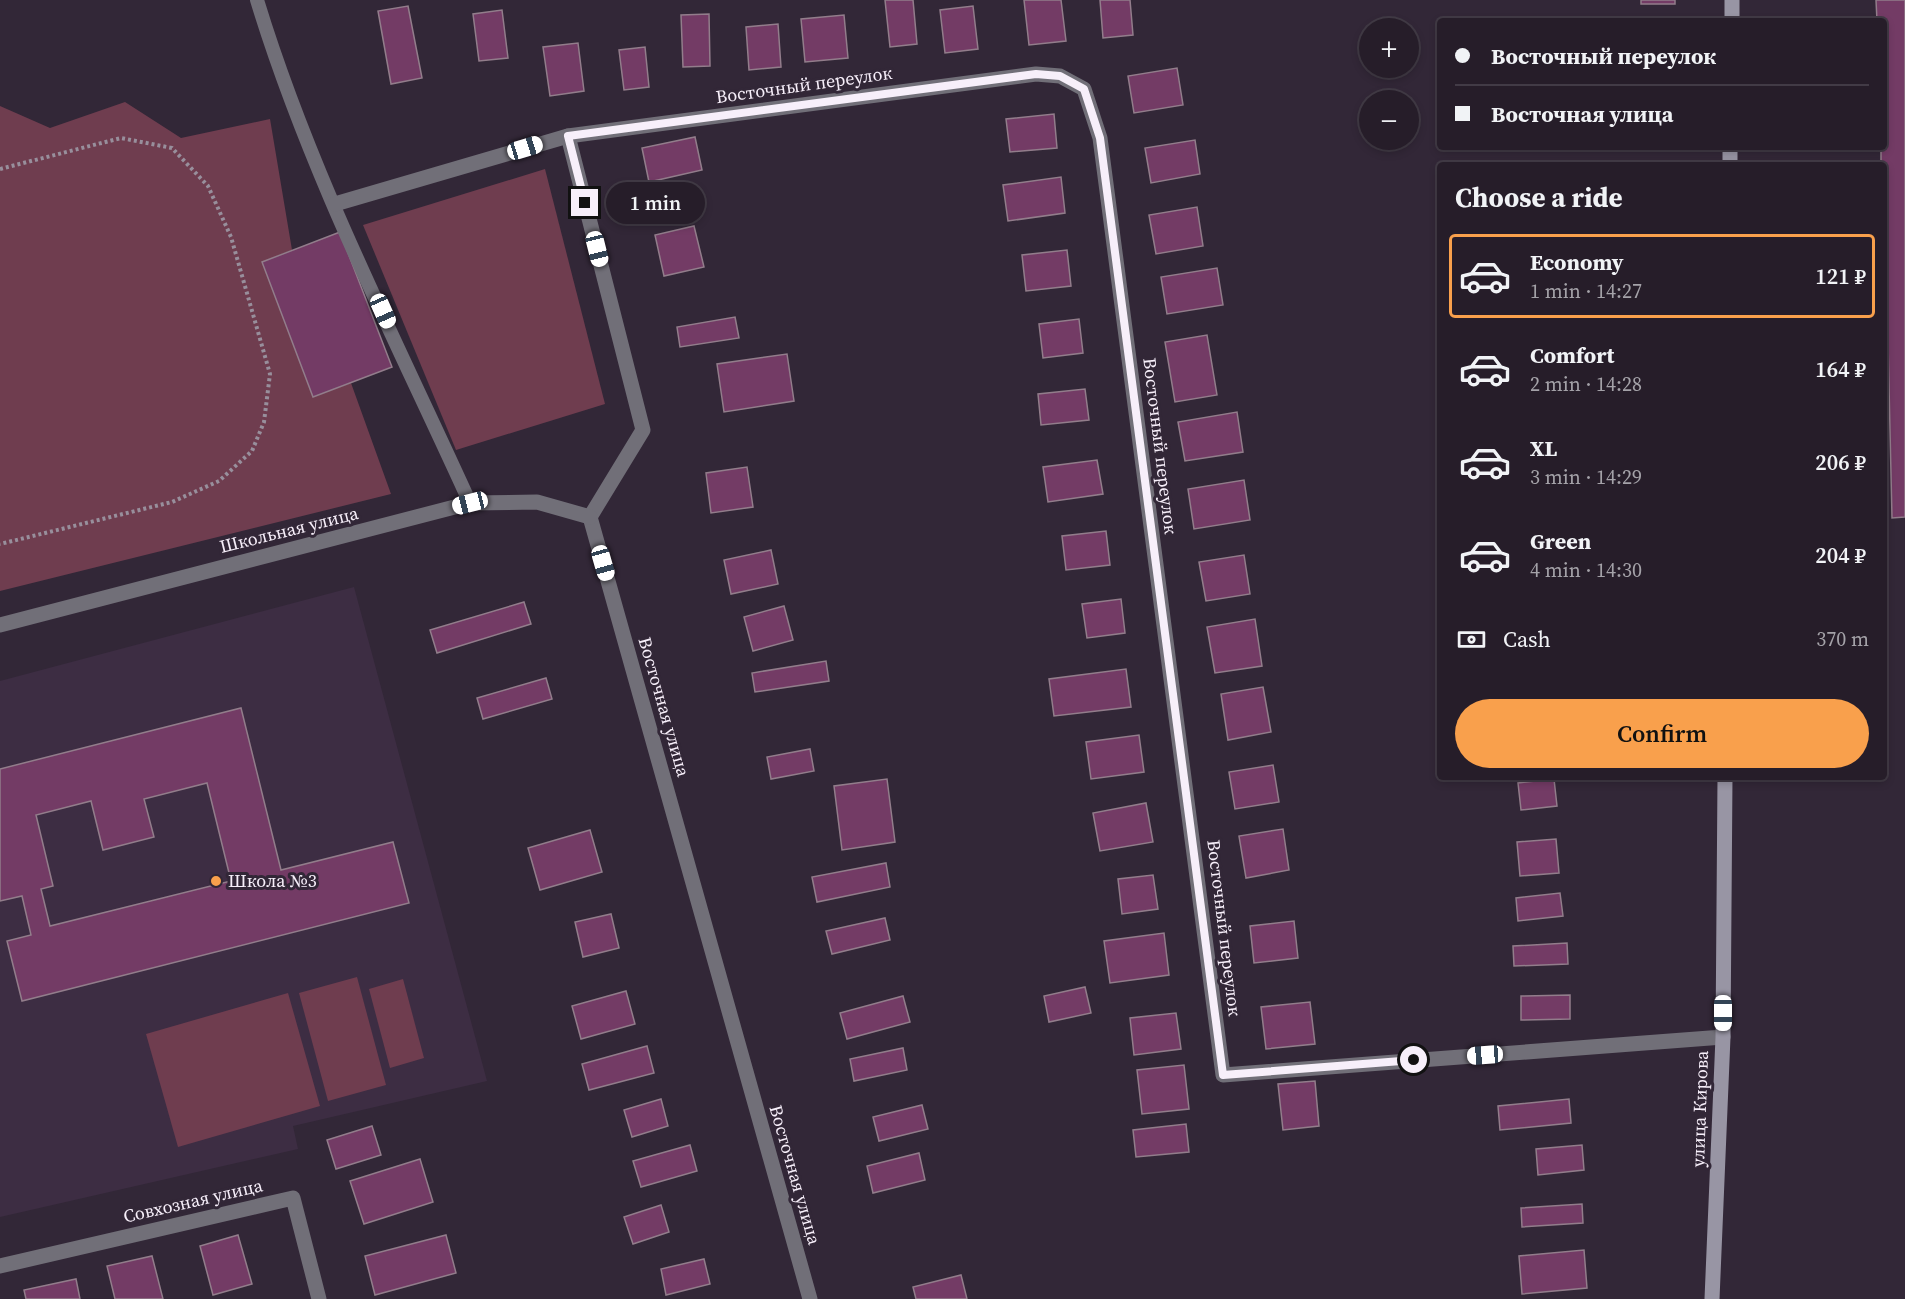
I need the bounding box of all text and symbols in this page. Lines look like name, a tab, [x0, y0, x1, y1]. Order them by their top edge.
map controls	[1359, 18, 1419, 150]
button: +	[1359, 18, 1419, 78]
text: Восточный переулок	[1491, 41, 1716, 71]
street label: Восточный переулок	[714, 60, 894, 109]
button: −	[1359, 90, 1419, 150]
text: Восточная улица	[1491, 99, 1673, 129]
car	[505, 134, 545, 162]
text: Choose a ride	[1455, 179, 1623, 216]
callout: 1 min	[606, 182, 705, 224]
route end	[571, 189, 598, 216]
text: 1 min	[630, 189, 681, 217]
car	[584, 229, 610, 269]
text: Economy	[1530, 247, 1624, 277]
icon: car	[1458, 249, 1512, 303]
text: 121 ₽	[1815, 261, 1866, 291]
text: 1 min · 14:27	[1530, 277, 1642, 305]
car	[367, 291, 399, 331]
text: Comfort	[1530, 340, 1614, 370]
icon: car	[1458, 342, 1512, 396]
text: 164 ₽	[1815, 354, 1866, 384]
street label: Восточный переулок	[1137, 356, 1184, 536]
text: 2 min · 14:28	[1530, 370, 1642, 398]
text: XL	[1530, 433, 1557, 463]
icon: car	[1458, 435, 1512, 489]
text: 206 ₽	[1815, 447, 1866, 477]
text: 3 min · 14:29	[1530, 463, 1642, 491]
car	[450, 490, 490, 516]
street label: Школьная улица	[217, 500, 362, 559]
text: Green	[1530, 526, 1591, 556]
icon: car	[1458, 528, 1512, 582]
text: 204 ₽	[1815, 540, 1866, 570]
car	[589, 543, 617, 583]
text: 4 min · 14:30	[1530, 556, 1642, 584]
icon: cash	[1455, 623, 1488, 656]
text: Cash	[1503, 624, 1551, 654]
text: 370 m	[1816, 625, 1869, 653]
street label: Восточная улица	[633, 634, 697, 780]
button: Confirm	[1455, 699, 1869, 768]
street label: Восточный переулок	[1201, 838, 1248, 1018]
place label: Школа №3	[228, 868, 317, 893]
marker: Школа №3	[209, 874, 223, 888]
car	[1714, 995, 1732, 1031]
car	[1466, 1045, 1504, 1065]
route start	[1400, 1046, 1427, 1073]
street label: улица Кирова	[1685, 1049, 1714, 1168]
street label: Восточная улица	[764, 1102, 828, 1248]
street label: Совхозная улица	[121, 1172, 266, 1229]

